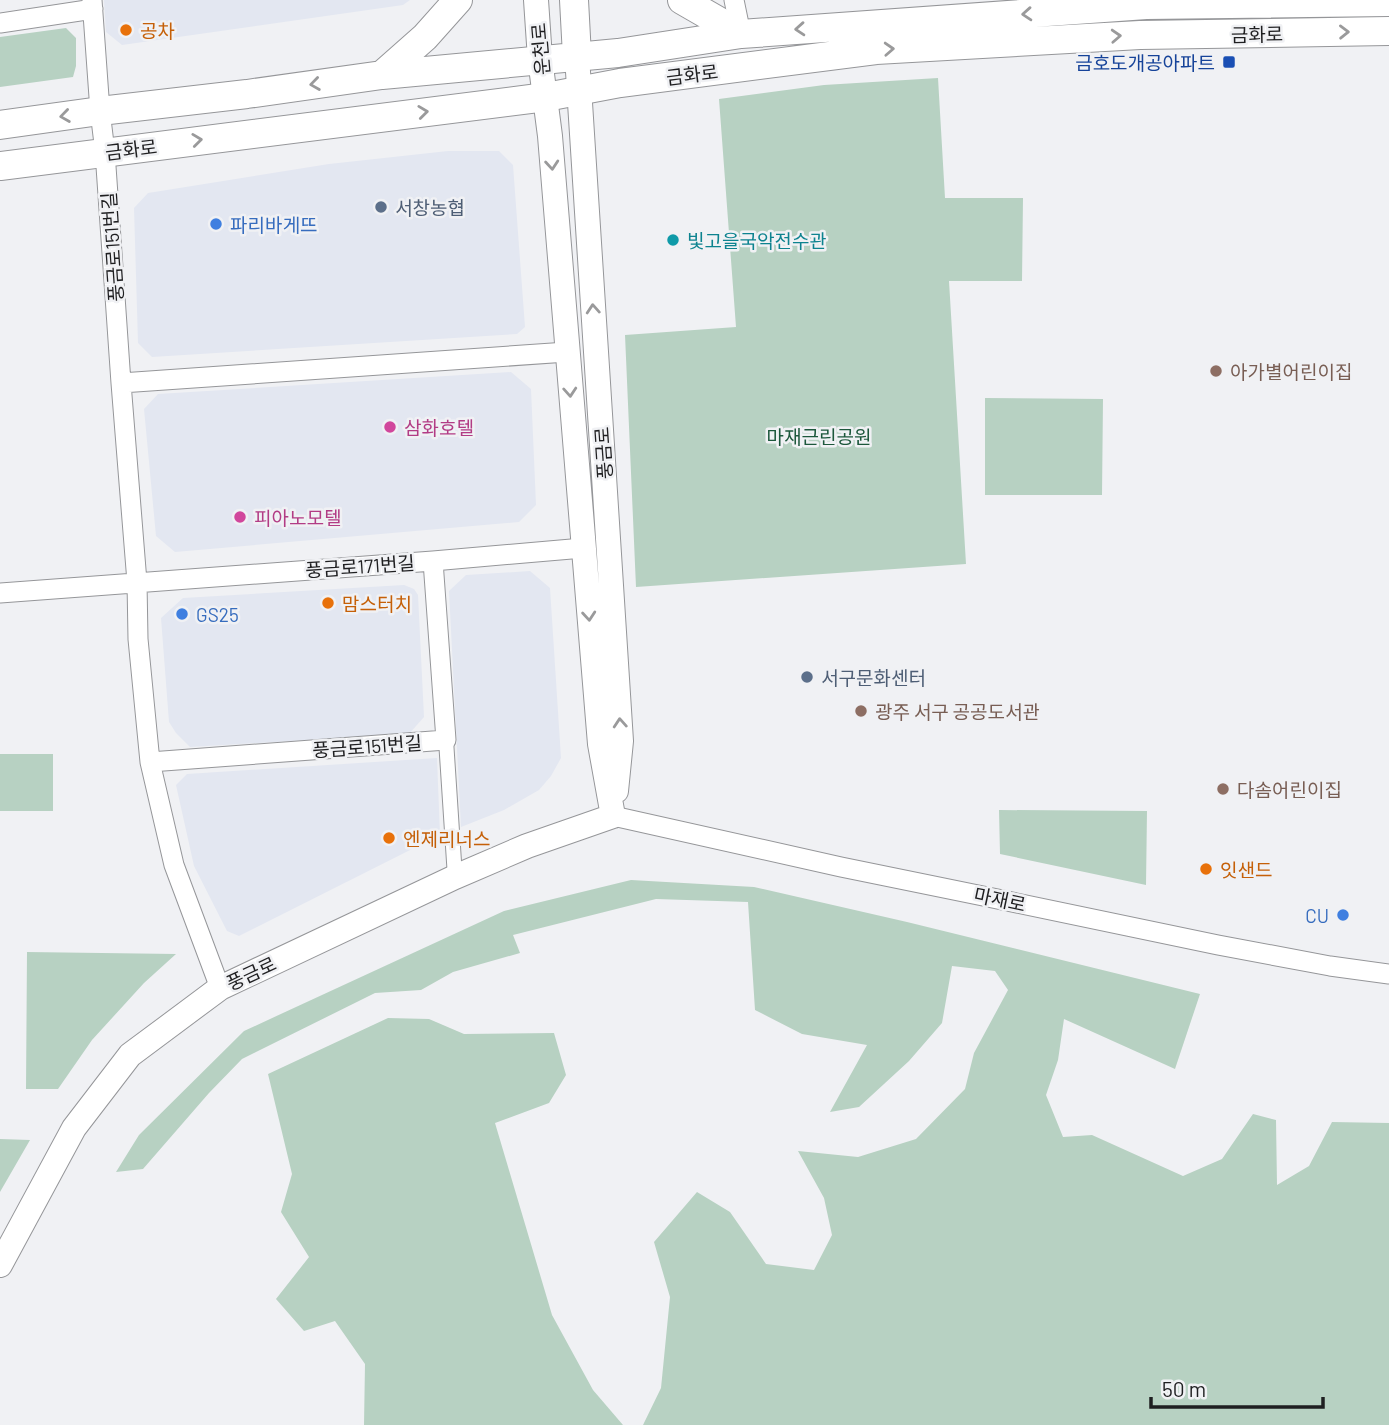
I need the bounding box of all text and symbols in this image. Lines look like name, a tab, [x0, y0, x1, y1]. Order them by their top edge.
one-way arrow	[1021, 6, 1032, 21]
place label: 공차	[140, 19, 175, 42]
one-way arrow	[794, 21, 805, 36]
marker: 공차	[118, 22, 134, 38]
street label: 운천로	[526, 22, 554, 76]
street label: 금화로	[1231, 22, 1283, 46]
one-way arrow	[1339, 24, 1350, 40]
one-way arrow	[1111, 29, 1122, 44]
one-way arrow	[884, 42, 895, 57]
place label: 금호도개공아파트	[1075, 51, 1215, 74]
marker: 금호도개공아파트	[1221, 54, 1237, 70]
street label: 금화로	[665, 59, 719, 89]
one-way arrow	[309, 76, 321, 91]
one-way arrow	[417, 105, 429, 120]
one-way arrow	[59, 108, 71, 123]
one-way arrow	[191, 133, 203, 148]
street label: 금화로	[104, 134, 158, 164]
one-way arrow	[544, 160, 559, 171]
street label: 풍금로151번길	[97, 191, 127, 303]
place label: 서창농협	[395, 196, 465, 219]
marker: 서창농협	[373, 199, 389, 215]
place label: 파리바게뜨	[230, 213, 317, 236]
marker: 파리바게뜨	[208, 216, 224, 232]
place label: 빛고을국악전수관	[687, 229, 827, 252]
marker: 빛고을국악전수관	[665, 232, 681, 248]
one-way arrow	[586, 303, 601, 314]
place label: 아가별어린이집	[1230, 360, 1352, 383]
marker: 아가별어린이집	[1208, 363, 1224, 379]
one-way arrow	[562, 387, 577, 398]
place label: 삼화호텔	[404, 416, 474, 439]
marker: 삼화호텔	[382, 419, 398, 435]
park label: 마재근린공원	[767, 425, 871, 448]
street label: 풍금로	[590, 426, 616, 480]
place label: 피아노모텔	[254, 506, 341, 529]
marker: 피아노모텔	[232, 509, 248, 525]
street label: 풍금로171번길	[304, 551, 416, 581]
place label: 맘스터치	[342, 592, 412, 615]
marker: 맘스터치	[320, 595, 336, 611]
place label: GS25	[196, 603, 239, 626]
marker: GS25	[174, 606, 190, 622]
one-way arrow	[581, 610, 596, 621]
place label: 서구문화센터	[821, 666, 926, 689]
marker: 서구문화센터	[799, 669, 815, 685]
place label: 광주 서구 공공도서관	[875, 700, 1040, 723]
marker: 광주 서구 공공도서관	[853, 703, 869, 719]
one-way arrow	[613, 718, 628, 729]
street label: 풍금로151번길	[311, 731, 423, 761]
place label: 다솜어린이집	[1237, 778, 1342, 801]
marker: 다솜어린이집	[1215, 781, 1231, 797]
place label: 엔제리너스	[403, 827, 490, 850]
marker: 엔제리너스	[381, 830, 397, 846]
place label: 잇샌드	[1220, 858, 1272, 881]
marker: 잇샌드	[1198, 861, 1214, 877]
street label: 마재로	[972, 882, 1028, 916]
place label: CU	[1305, 904, 1329, 927]
marker: CU	[1335, 907, 1351, 923]
street label: 풍금로	[222, 951, 280, 995]
scale bar	[1151, 1366, 1322, 1410]
text: 50 m	[1162, 1376, 1206, 1401]

